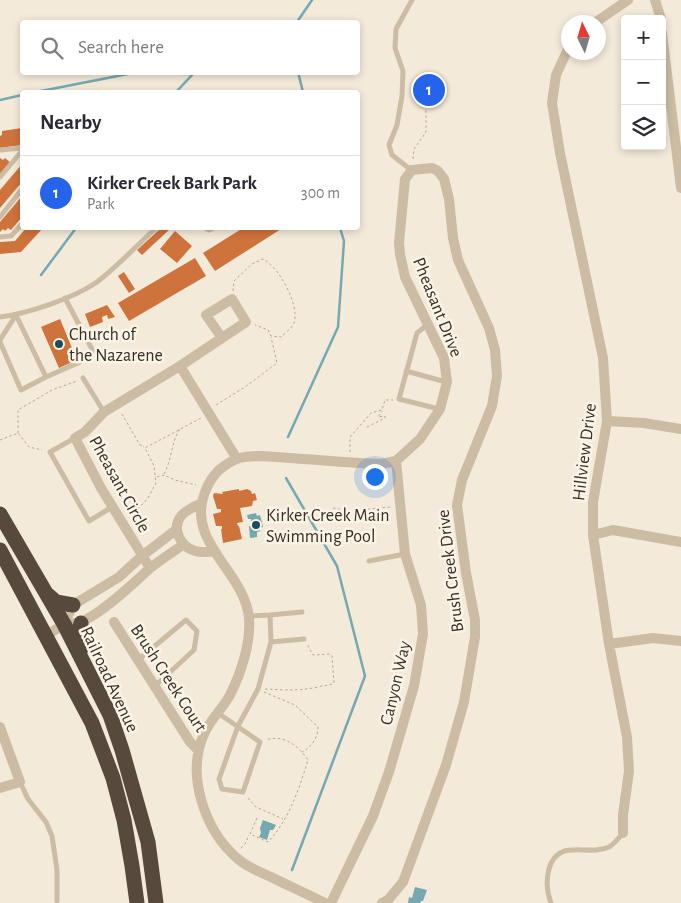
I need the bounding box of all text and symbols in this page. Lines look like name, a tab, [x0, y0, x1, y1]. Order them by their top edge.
north arrow	[561, 15, 606, 60]
map controls	[621, 15, 666, 150]
button: +	[621, 15, 666, 60]
search box	[20, 20, 360, 75]
icon: search	[38, 34, 66, 62]
text: Search here	[78, 38, 164, 57]
button: −	[621, 60, 666, 105]
pin: 1	[413, 71, 445, 109]
button: layers	[621, 105, 666, 150]
text: Nearby	[40, 112, 101, 133]
text: Kirker Creek Bark Park	[87, 174, 257, 193]
text: 1	[53, 185, 59, 201]
text: 300 m	[301, 185, 340, 201]
text: Park	[87, 196, 115, 212]
street label: Pheasant Drive	[409, 255, 465, 360]
place label: Church of the Nazarene	[69, 326, 163, 365]
marker: Church of the Nazarene	[53, 338, 65, 350]
street label: Hillview Drive	[570, 402, 600, 502]
street label: Pheasant Circle	[85, 433, 153, 536]
your location	[362, 464, 388, 490]
place label: Kirker Creek Main Swimming Pool	[266, 507, 390, 546]
street label: Brush Creek Drive	[435, 508, 467, 633]
marker: Kirker Creek Main Swimming Pool	[250, 519, 262, 531]
street label: Brush Creek Court	[127, 621, 210, 736]
street label: Railroad Avenue	[77, 624, 141, 735]
street label: Canyon Way	[378, 639, 414, 727]

